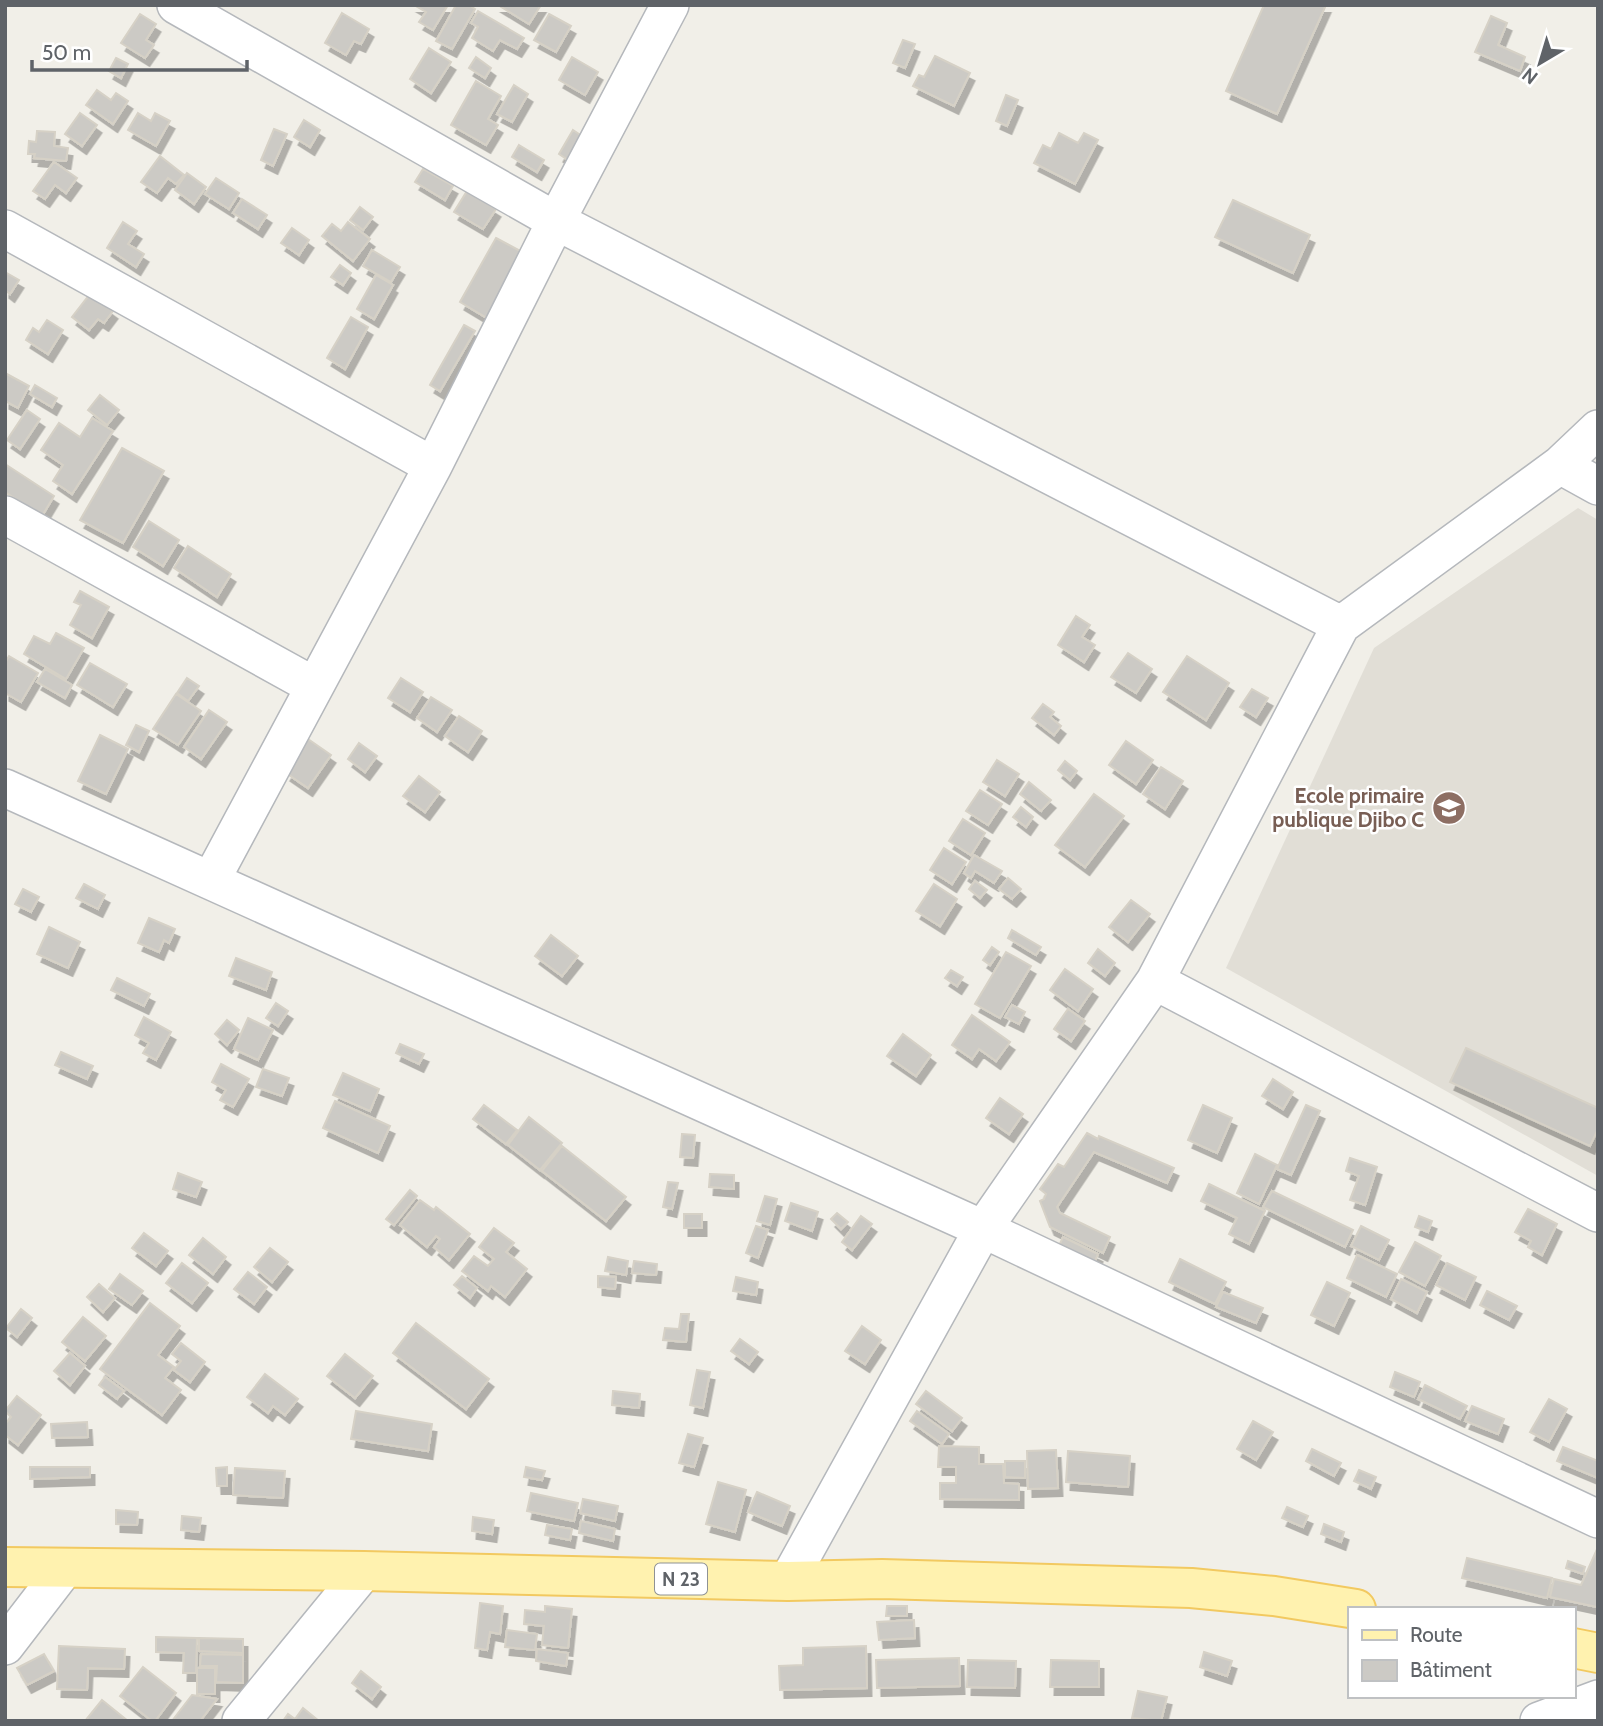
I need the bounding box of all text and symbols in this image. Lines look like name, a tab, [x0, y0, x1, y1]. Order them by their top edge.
scale bar	[32, 28, 247, 72]
north arrow	[1505, 28, 1575, 98]
text: 50 m	[42, 40, 91, 65]
text: N	[1517, 63, 1542, 89]
place label: Ecole primaire publique Djibo C	[1272, 783, 1424, 832]
school or university icon: Ecole primaire publique Djibo C	[1430, 789, 1468, 827]
road number: N 23	[655, 1564, 707, 1595]
legend	[1348, 1607, 1575, 1698]
text: Route	[1410, 1622, 1463, 1647]
text: Bâtiment	[1410, 1657, 1492, 1682]

